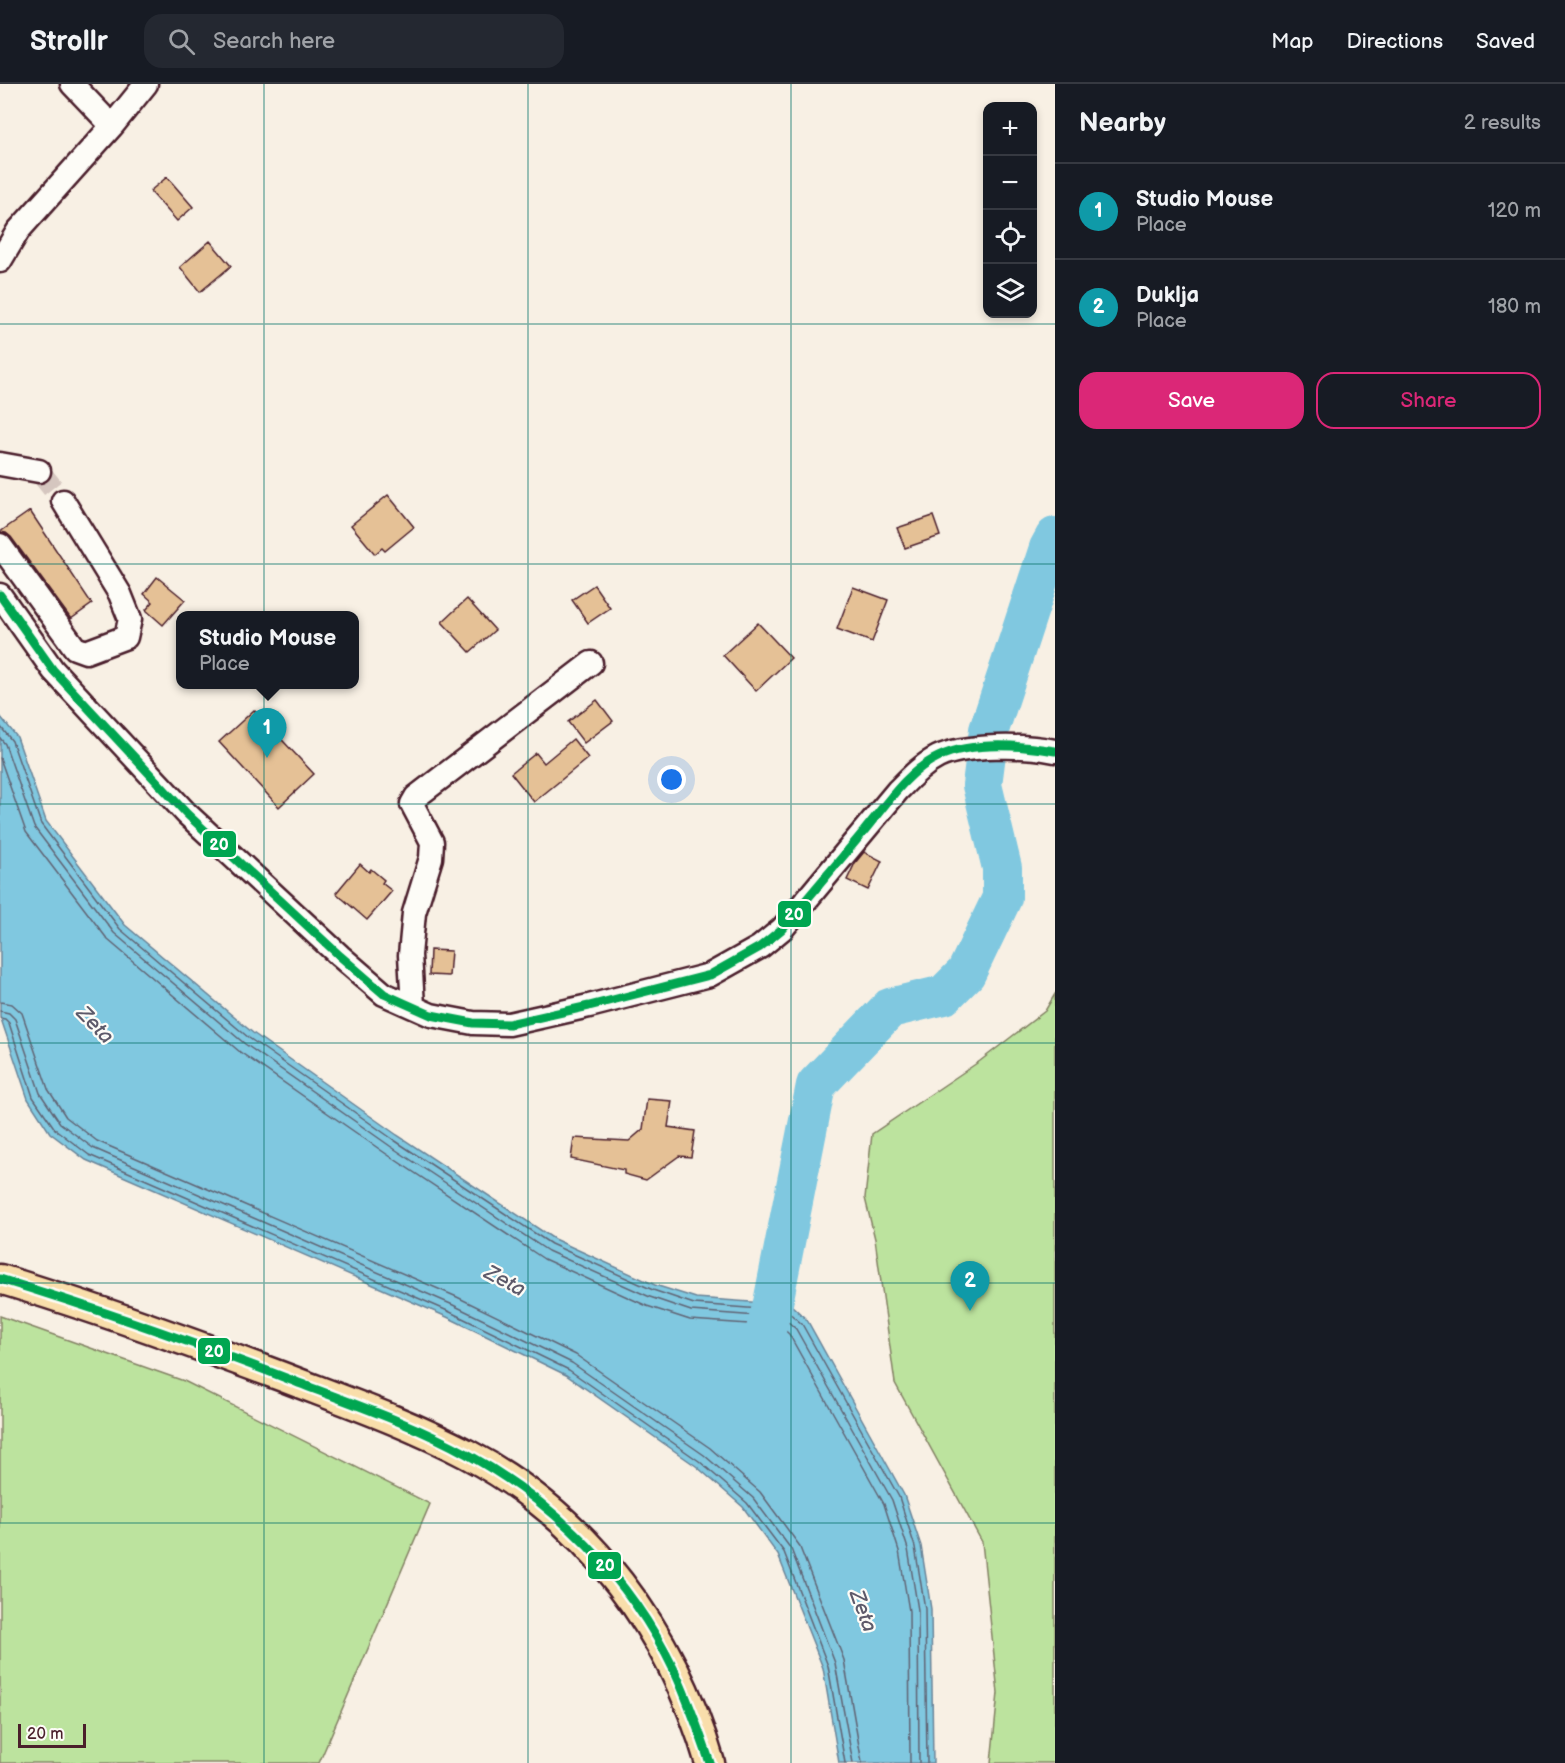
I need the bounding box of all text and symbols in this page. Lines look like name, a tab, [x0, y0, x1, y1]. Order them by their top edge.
search box	[144, 14, 564, 68]
text: Strollr	[30, 25, 108, 58]
icon: search	[165, 25, 198, 58]
text: Search here	[213, 28, 335, 55]
text: Map	[1271, 29, 1314, 54]
text: Directions	[1347, 29, 1443, 54]
text: Saved	[1476, 29, 1535, 54]
map controls	[983, 102, 1037, 318]
button: +	[983, 102, 1037, 156]
text: Nearby	[1079, 108, 1166, 139]
text: 2 results	[1464, 111, 1541, 135]
button: −	[983, 156, 1037, 210]
text: Studio Mouse	[1136, 186, 1273, 213]
text: 1	[1094, 199, 1103, 223]
text: 120 m	[1488, 199, 1541, 223]
button: locate	[983, 210, 1037, 264]
text: Place	[1136, 213, 1187, 237]
button: layers	[983, 264, 1037, 318]
text: Duklja	[1136, 282, 1199, 309]
text: 2	[1093, 295, 1104, 319]
text: 180 m	[1488, 295, 1541, 319]
text: Place	[1136, 309, 1187, 333]
button: Save	[1079, 372, 1304, 429]
button: Share	[1316, 372, 1541, 429]
popup	[176, 611, 359, 689]
text: Studio Mouse	[199, 625, 336, 652]
text: Place	[199, 652, 250, 676]
pin: 1	[248, 708, 286, 758]
your location	[657, 765, 686, 794]
line badge: 20	[202, 830, 237, 858]
text: 20	[209, 836, 229, 855]
line badge: 20	[777, 900, 812, 928]
text: 20	[784, 906, 804, 925]
water label: Zeta	[70, 1000, 119, 1049]
water label: Zeta	[479, 1259, 530, 1302]
pin: 2	[950, 1262, 990, 1311]
line badge: 20	[197, 1337, 231, 1365]
text: 20	[204, 1343, 224, 1362]
line badge: 20	[587, 1551, 622, 1580]
text: 20	[595, 1557, 615, 1576]
water label: Zeta	[844, 1586, 882, 1635]
scale bar	[18, 1721, 86, 1748]
text: 20 m	[27, 1725, 63, 1744]

